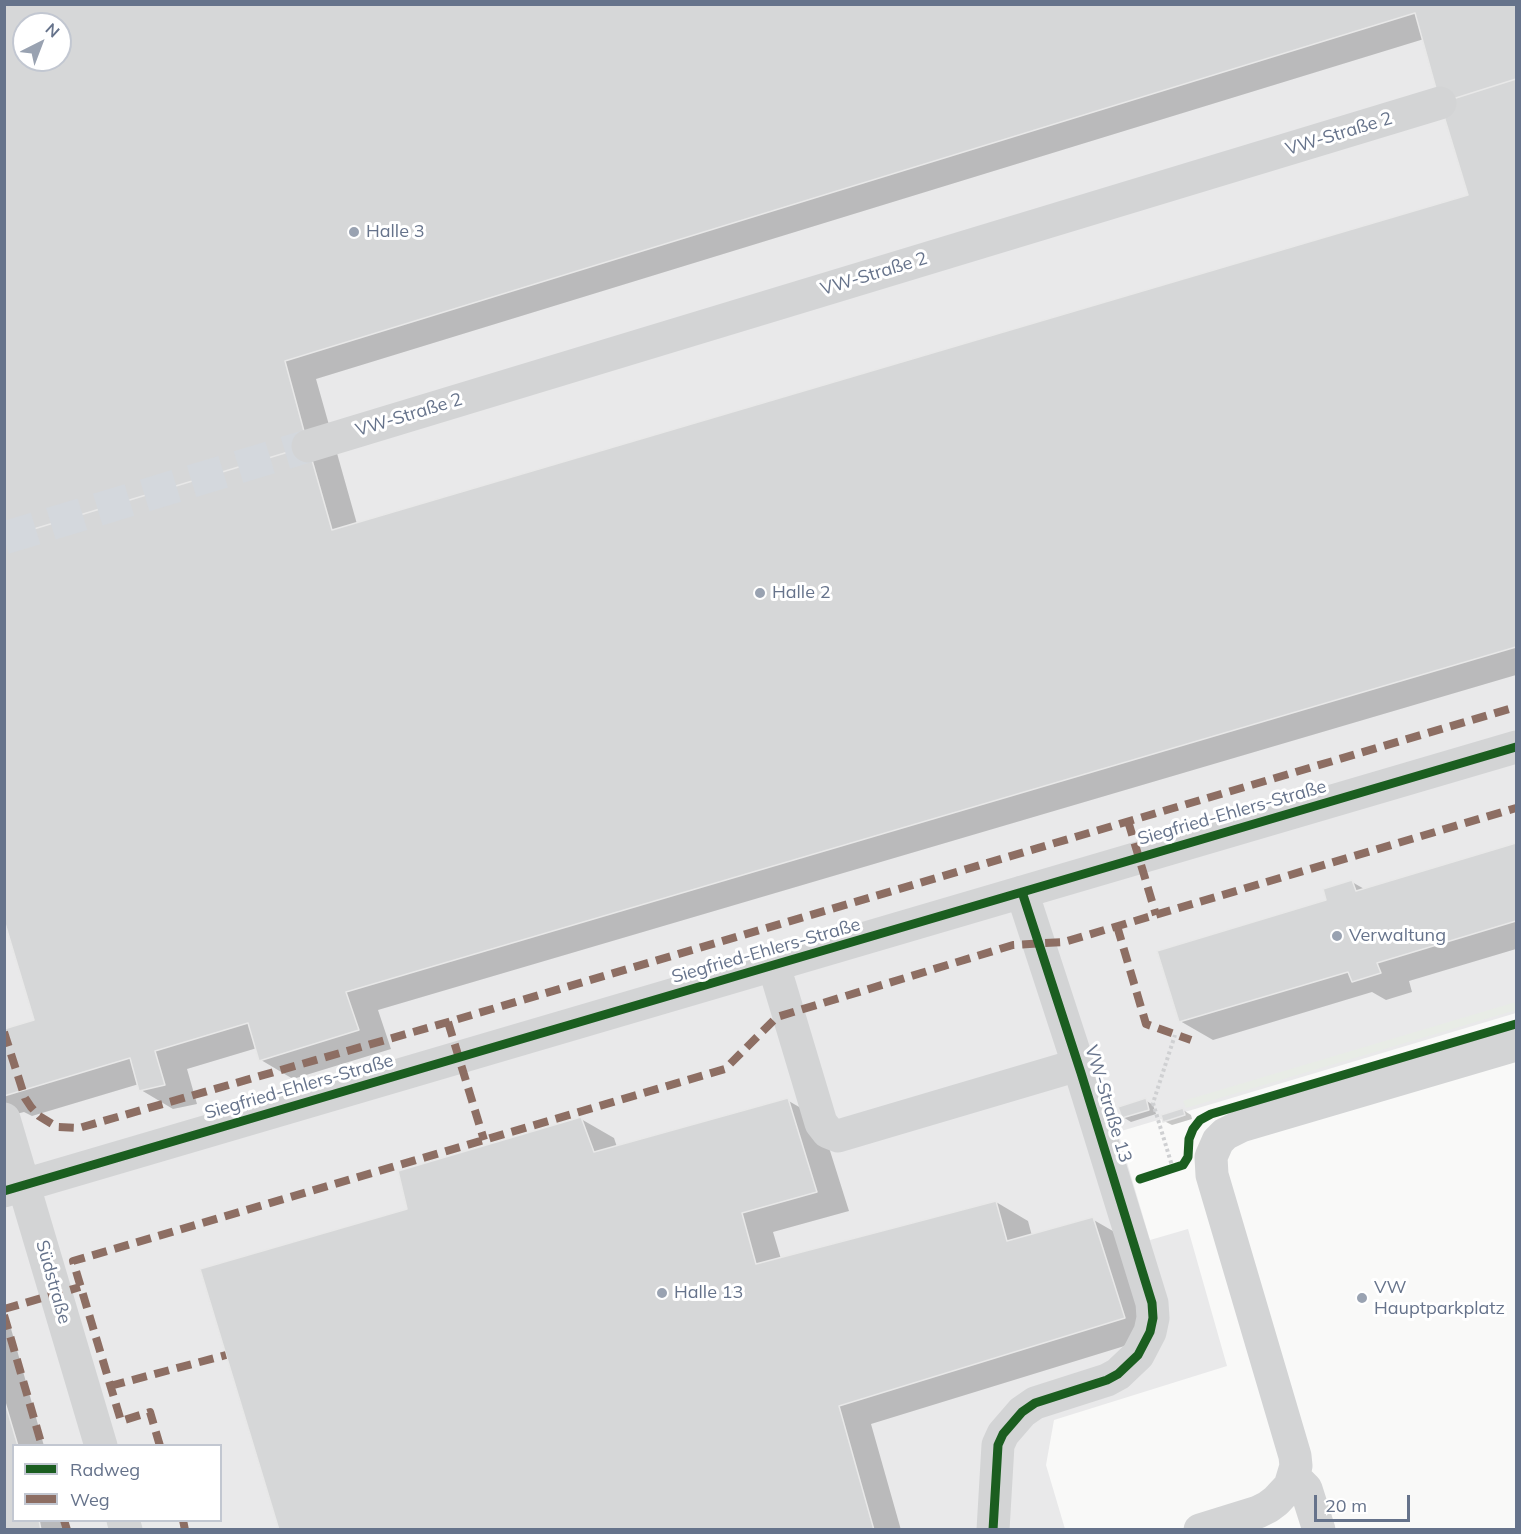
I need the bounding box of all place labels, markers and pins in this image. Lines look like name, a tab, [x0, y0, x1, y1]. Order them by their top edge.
place label: Halle 3	[366, 221, 424, 243]
marker: Halle 3	[347, 225, 361, 239]
place label: Halle 2	[772, 582, 830, 604]
marker: Halle 2	[753, 586, 767, 600]
place label: Verwaltung	[1349, 925, 1446, 947]
marker: Verwaltung	[1330, 929, 1344, 943]
place label: VW Hauptparkplatz	[1374, 1277, 1505, 1320]
place label: Halle 13	[674, 1282, 743, 1304]
marker: Halle 13	[655, 1286, 669, 1300]
marker: VW Hauptparkplatz	[1355, 1291, 1369, 1305]

